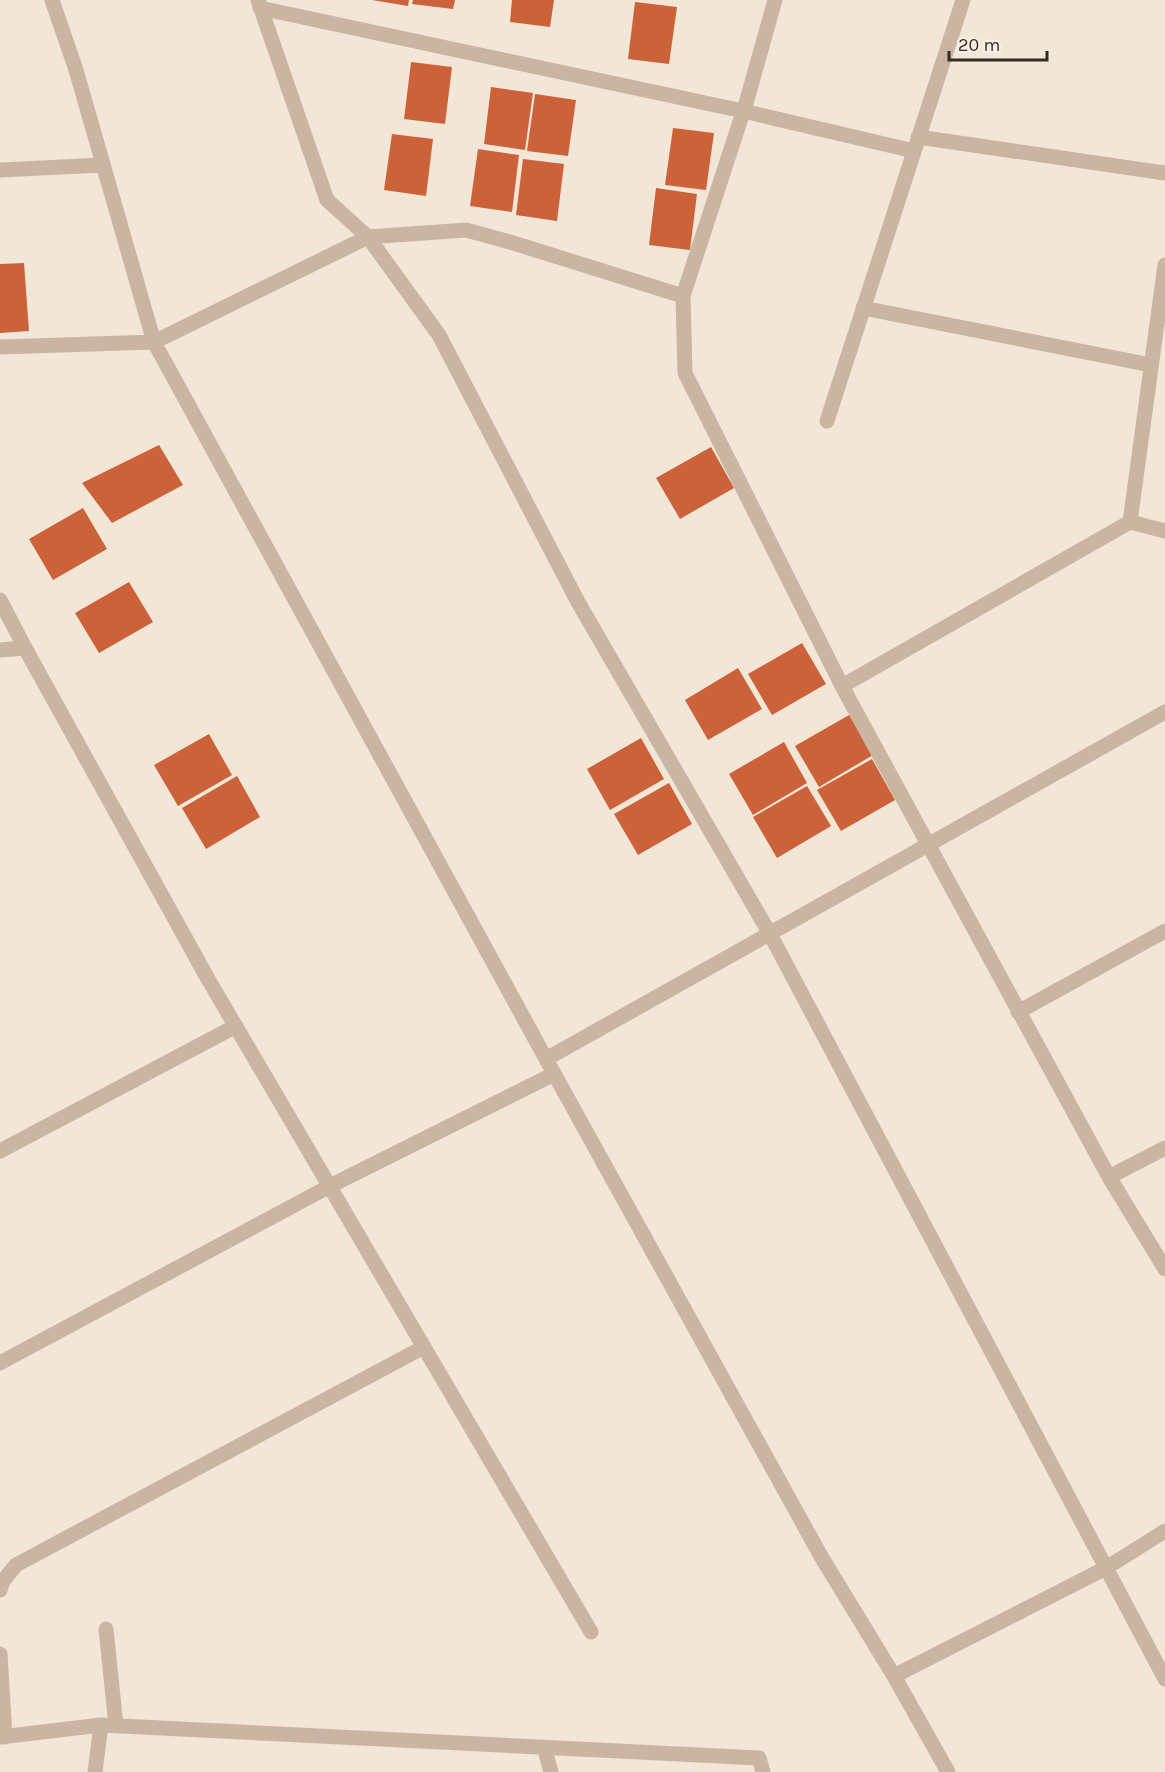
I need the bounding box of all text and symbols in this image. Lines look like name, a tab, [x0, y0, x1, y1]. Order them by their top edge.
scale bar	[949, 24, 1046, 62]
text: 20 m	[958, 34, 1000, 56]

